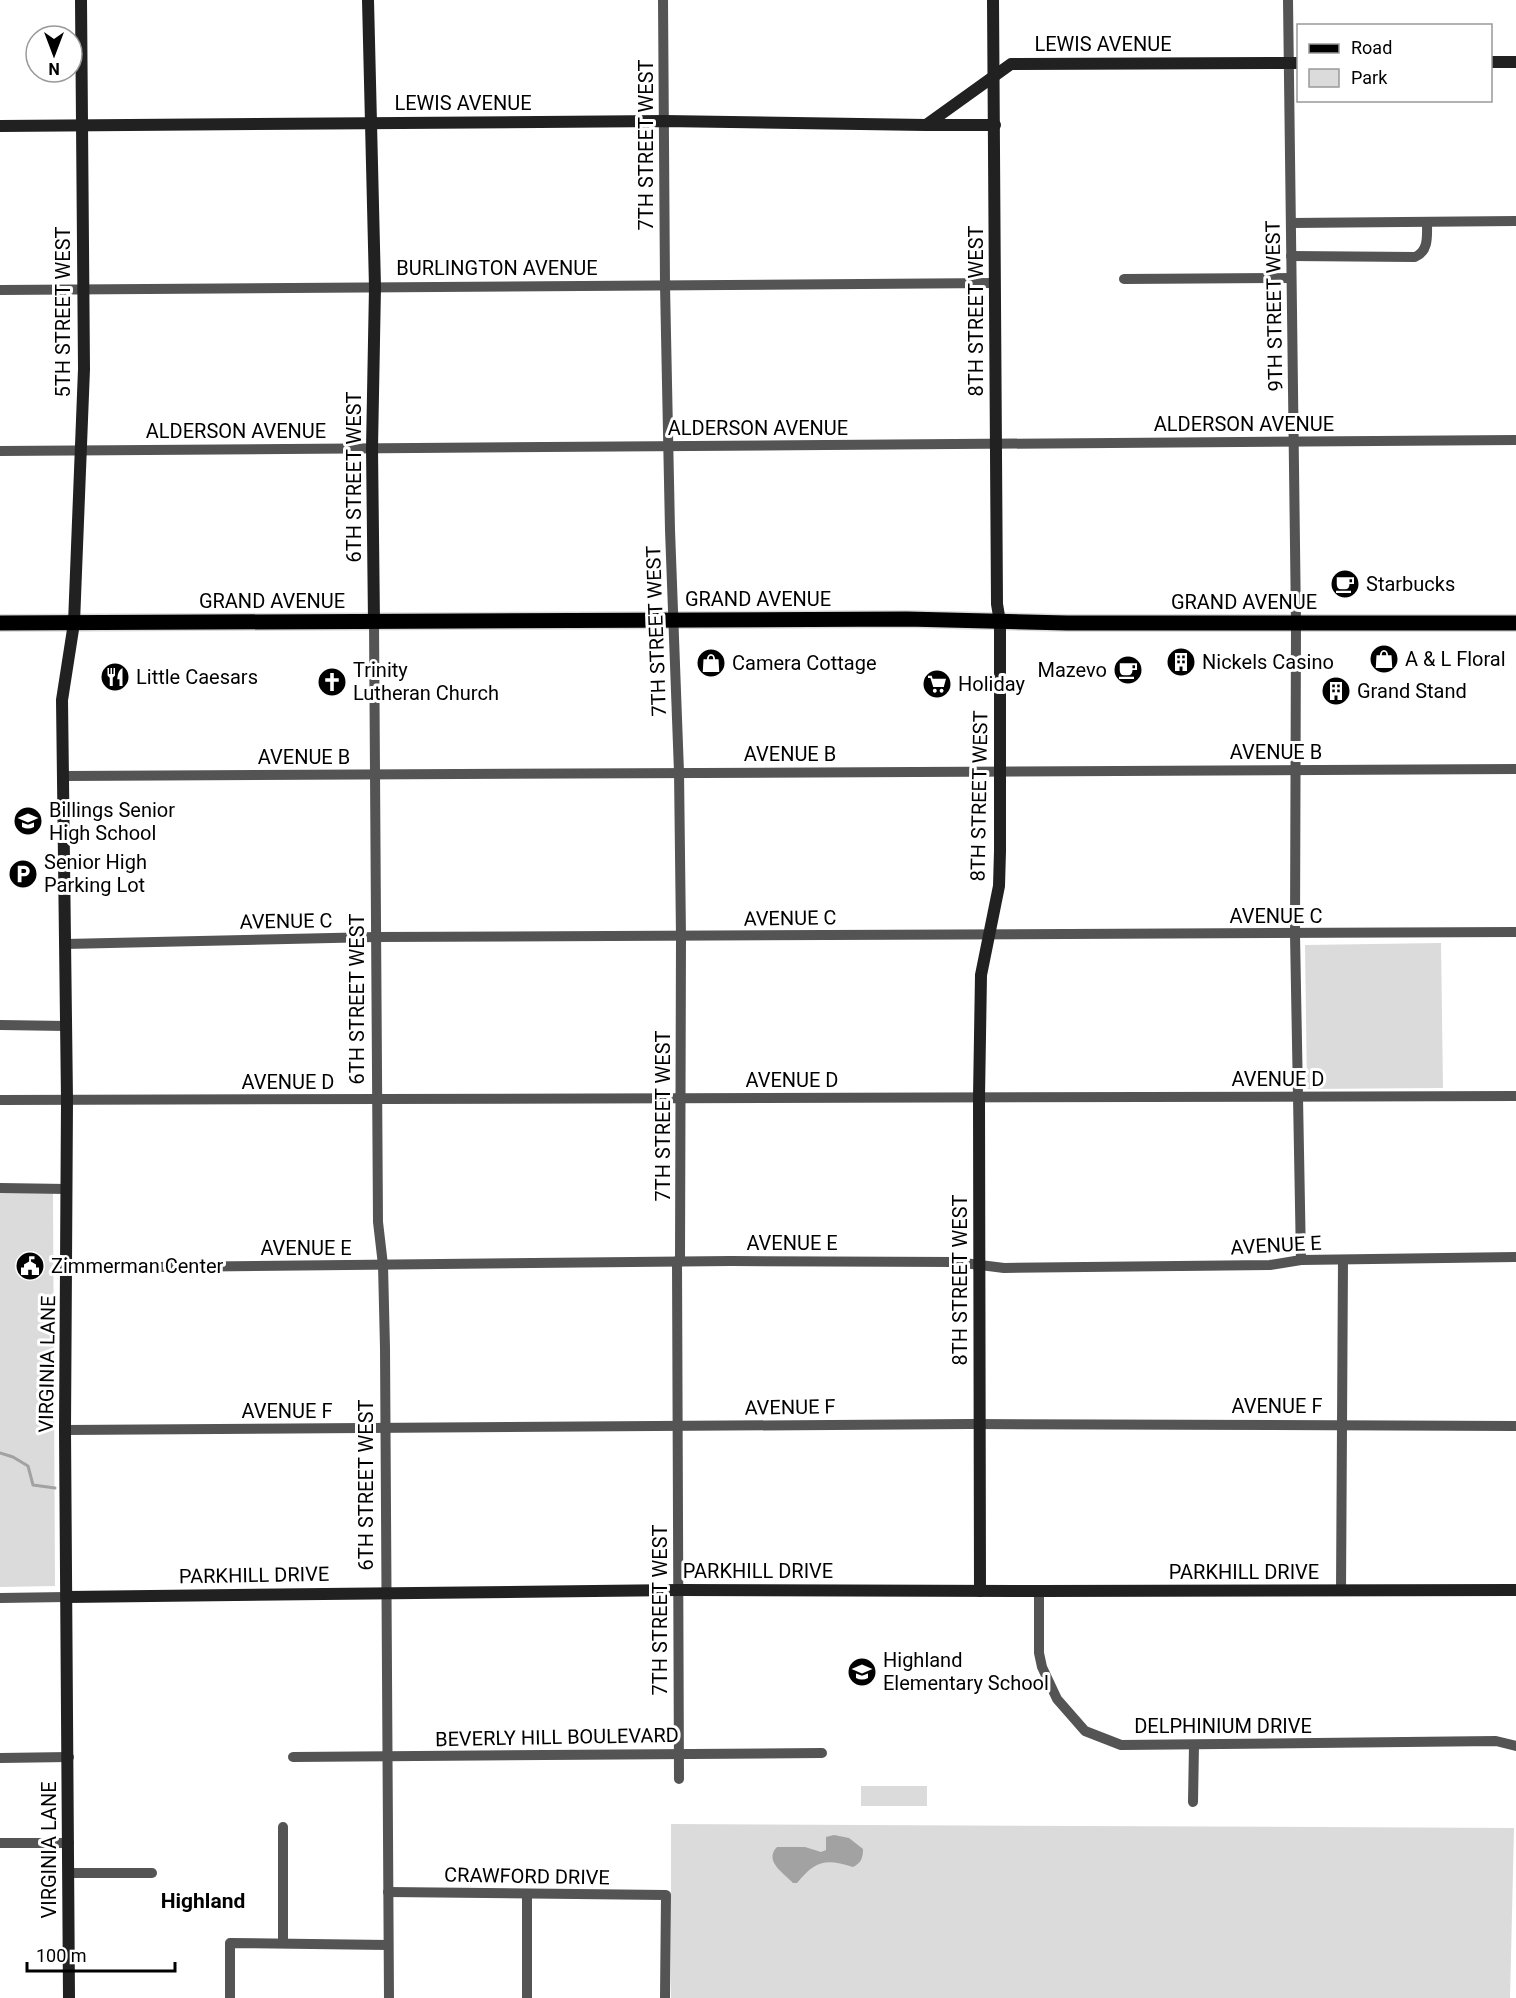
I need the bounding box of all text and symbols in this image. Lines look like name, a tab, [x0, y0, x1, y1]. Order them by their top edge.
north arrow	[24, 24, 84, 84]
legend	[1297, 24, 1492, 102]
street label: LEWIS AVENUE	[1034, 32, 1172, 56]
text: Road	[1351, 37, 1392, 58]
text: N	[48, 59, 60, 78]
street label: 7TH STREET WEST	[634, 59, 658, 230]
text: Park	[1351, 67, 1388, 88]
street label: LEWIS AVENUE	[394, 91, 532, 115]
street label: 9TH STREET WEST	[1261, 220, 1287, 392]
street label: 8TH STREET WEST	[964, 225, 988, 396]
street label: 5TH STREET WEST	[51, 226, 75, 397]
street label: BURLINGTON AVENUE	[396, 256, 598, 280]
street label: 6TH STREET WEST	[342, 391, 366, 562]
street label: ALDERSON AVENUE	[1154, 412, 1334, 436]
street label: ALDERSON AVENUE	[668, 416, 848, 440]
street label: ALDERSON AVENUE	[146, 419, 326, 443]
street label: 7TH STREET WEST	[641, 545, 671, 717]
cafe icon: Starbucks	[1329, 568, 1361, 600]
place label: Starbucks	[1366, 572, 1455, 596]
street label: GRAND AVENUE	[685, 587, 831, 611]
street label: GRAND AVENUE	[199, 589, 345, 613]
street label: GRAND AVENUE	[1171, 590, 1317, 614]
shop icon: A & L Floral	[1368, 643, 1400, 675]
building icon: Nickels Casino	[1165, 646, 1197, 678]
shop icon: Camera Cottage	[695, 647, 727, 679]
place label: A & L Floral	[1405, 647, 1506, 671]
place label: Nickels Casino	[1202, 650, 1334, 674]
place label: Camera Cottage	[732, 651, 877, 675]
cafe icon: Mazevo	[1112, 654, 1144, 686]
place label: Trinity Lutheran Church	[353, 658, 499, 705]
place label: Mazevo	[1037, 658, 1107, 682]
restaurant icon: Little Caesars	[99, 661, 131, 693]
place label: Little Caesars	[136, 665, 258, 689]
church icon: Trinity Lutheran Church	[316, 666, 348, 698]
supermarket icon: Holiday	[921, 668, 953, 700]
place label: Holiday	[958, 672, 1025, 696]
building icon: Grand Stand	[1320, 675, 1352, 707]
place label: Grand Stand	[1357, 679, 1467, 703]
street label: 8TH STREET WEST	[966, 710, 992, 882]
street label: AVENUE B	[1230, 740, 1322, 764]
street label: AVENUE B	[744, 742, 836, 766]
street label: AVENUE B	[258, 745, 350, 769]
place label: Billings Senior High School	[49, 798, 175, 845]
school or university icon: Billings Senior High School	[12, 805, 44, 837]
place label: Senior High Parking Lot	[44, 850, 147, 897]
parking icon: Senior High Parking Lot	[7, 858, 39, 890]
street label: AVENUE C	[1230, 904, 1322, 928]
street label: AVENUE C	[743, 905, 837, 931]
street label: AVENUE C	[239, 908, 333, 934]
street label: 6TH STREET WEST	[345, 913, 369, 1084]
street label: 7TH STREET WEST	[651, 1030, 675, 1201]
street label: AVENUE D	[1232, 1067, 1325, 1091]
street label: AVENUE D	[746, 1068, 839, 1092]
street label: AVENUE D	[242, 1070, 335, 1094]
street label: 8TH STREET WEST	[948, 1194, 972, 1365]
street label: AVENUE E	[746, 1231, 838, 1255]
street label: AVENUE E	[1230, 1231, 1322, 1259]
street label: AVENUE E	[260, 1236, 352, 1260]
public building icon: Zimmerman Center	[14, 1250, 46, 1282]
place label: Zimmerman Center	[51, 1254, 224, 1278]
street label: VIRGINIA LANE	[34, 1295, 60, 1433]
street label: AVENUE F	[744, 1394, 836, 1420]
street label: AVENUE F	[1232, 1394, 1322, 1418]
street label: AVENUE F	[242, 1399, 332, 1423]
street label: 6TH STREET WEST	[354, 1399, 378, 1570]
street label: 7TH STREET WEST	[648, 1524, 672, 1695]
street label: PARKHILL DRIVE	[683, 1559, 833, 1583]
street label: PARKHILL DRIVE	[1169, 1560, 1319, 1584]
street label: PARKHILL DRIVE	[179, 1562, 329, 1588]
place label: Highland Elementary School	[883, 1648, 1049, 1695]
school or university icon: Highland Elementary School	[846, 1656, 878, 1688]
street label: DELPHINIUM DRIVE	[1134, 1714, 1312, 1738]
street label: BEVERLY HILL BOULEVARD	[435, 1723, 679, 1751]
street label: VIRGINIA LANE	[37, 1781, 61, 1919]
street label: CRAWFORD DRIVE	[444, 1863, 610, 1889]
district label: Highland	[161, 1889, 245, 1913]
scale bar	[27, 1935, 176, 1973]
text: 100 m	[36, 1945, 87, 1966]

